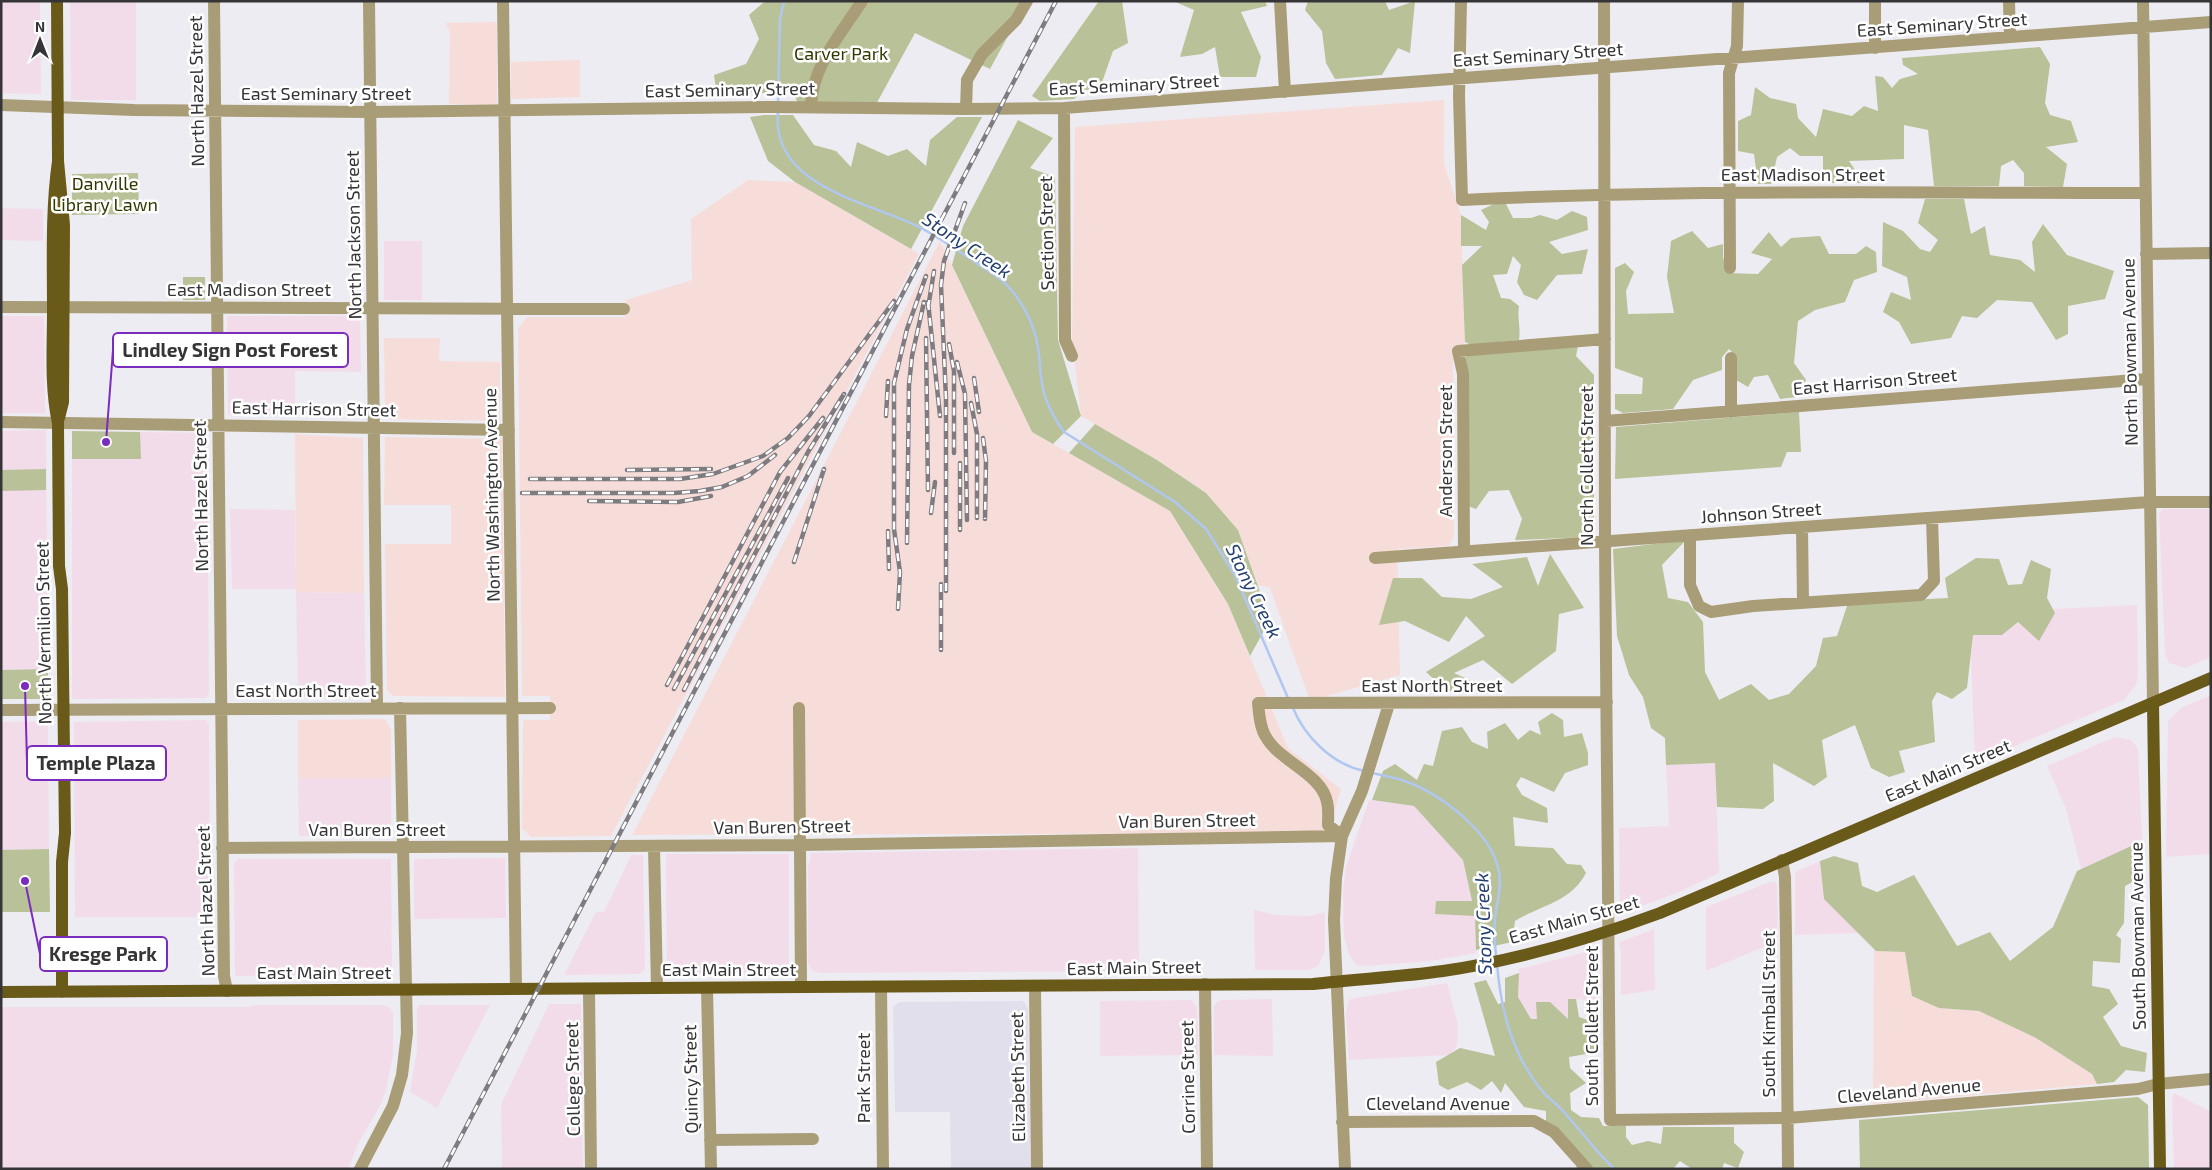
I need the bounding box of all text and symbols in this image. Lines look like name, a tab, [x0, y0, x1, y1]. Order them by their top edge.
street label: East Seminary Street	[1856, 7, 2028, 41]
north arrow	[15, 15, 65, 65]
street label: North Hazel Street	[184, 15, 208, 167]
text: N	[35, 18, 45, 35]
street label: East Seminary Street	[1452, 37, 1624, 71]
park label: Carver Park	[794, 42, 888, 64]
street label: East Seminary Street	[1048, 69, 1220, 99]
street label: East Seminary Street	[644, 77, 816, 101]
street label: East Seminary Street	[241, 82, 411, 104]
street label: North Jackson Street	[341, 150, 365, 320]
street label: East Madison Street	[1721, 163, 1885, 185]
park label: Danville Library Lawn	[52, 172, 158, 215]
street label: Section Street	[1034, 175, 1058, 291]
water label: Stony Creek	[918, 206, 1016, 284]
street label: North Bowman Avenue	[2116, 258, 2142, 446]
street label: East Madison Street	[167, 278, 331, 300]
callout: Lindley Sign Post Forest	[113, 333, 348, 367]
text: Lindley Sign Post Forest	[122, 338, 338, 362]
street label: East Harrison Street	[1792, 363, 1958, 399]
street label: Anderson Street	[1434, 385, 1456, 517]
street label: North Collett Street	[1575, 386, 1597, 546]
street label: North Washington Avenue	[478, 388, 504, 602]
street label: East Harrison Street	[232, 396, 397, 420]
street label: North Hazel Street	[188, 420, 212, 572]
street label: Johnson Street	[1700, 497, 1822, 527]
water label: Stony Creek	[1221, 540, 1287, 642]
street label: North Vermilion Street	[30, 541, 56, 725]
street label: East North Street	[1361, 674, 1503, 696]
street label: East North Street	[235, 679, 377, 701]
street label: East Main Street	[1881, 734, 2014, 807]
callout: Temple Plaza	[27, 746, 166, 780]
text: Temple Plaza	[36, 751, 156, 774]
street label: Van Buren Street	[1118, 808, 1256, 832]
street label: Van Buren Street	[713, 814, 851, 838]
street label: Van Buren Street	[308, 818, 446, 840]
street label: North Hazel Street	[191, 825, 219, 977]
street label: South Bowman Avenue	[2124, 842, 2150, 1030]
water label: Stony Creek	[1469, 872, 1497, 976]
street label: East Main Street	[1506, 890, 1642, 948]
street label: South Kimball Street	[1757, 930, 1779, 1098]
callout: Kresge Park	[40, 937, 167, 971]
text: Kresge Park	[49, 942, 157, 965]
street label: South Collett Street	[1580, 946, 1602, 1106]
street label: East Main Street	[1066, 955, 1202, 979]
street label: East Main Street	[662, 958, 796, 980]
street label: East Main Street	[257, 961, 391, 983]
street label: Elizabeth Street	[1005, 1012, 1029, 1142]
street label: Corrine Street	[1175, 1020, 1199, 1134]
street label: College Street	[560, 1021, 584, 1136]
street label: Quincy Street	[678, 1024, 702, 1134]
street label: Park Street	[852, 1033, 874, 1123]
street label: Cleveland Avenue	[1836, 1073, 1982, 1107]
street label: Cleveland Avenue	[1366, 1092, 1510, 1114]

